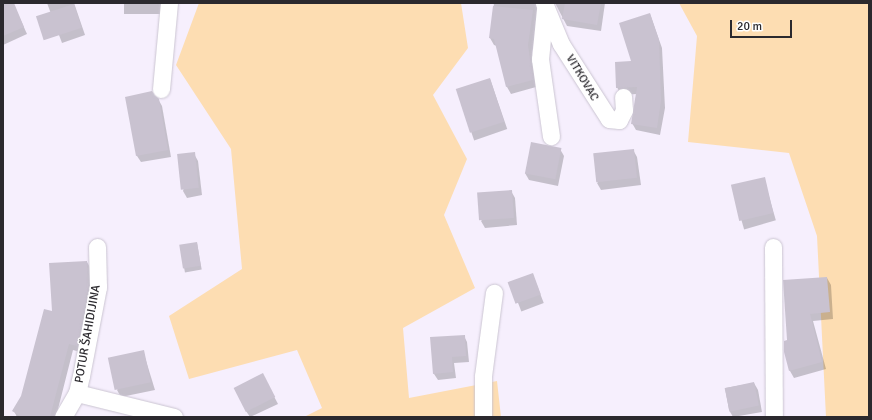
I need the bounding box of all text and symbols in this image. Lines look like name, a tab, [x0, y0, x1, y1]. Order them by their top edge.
scale bar	[732, 12, 794, 38]
text: 20 m	[737, 19, 762, 34]
street label: VITKOVAC	[562, 52, 602, 104]
street label: POTUR ŠAHIDIJINA	[72, 284, 104, 384]

